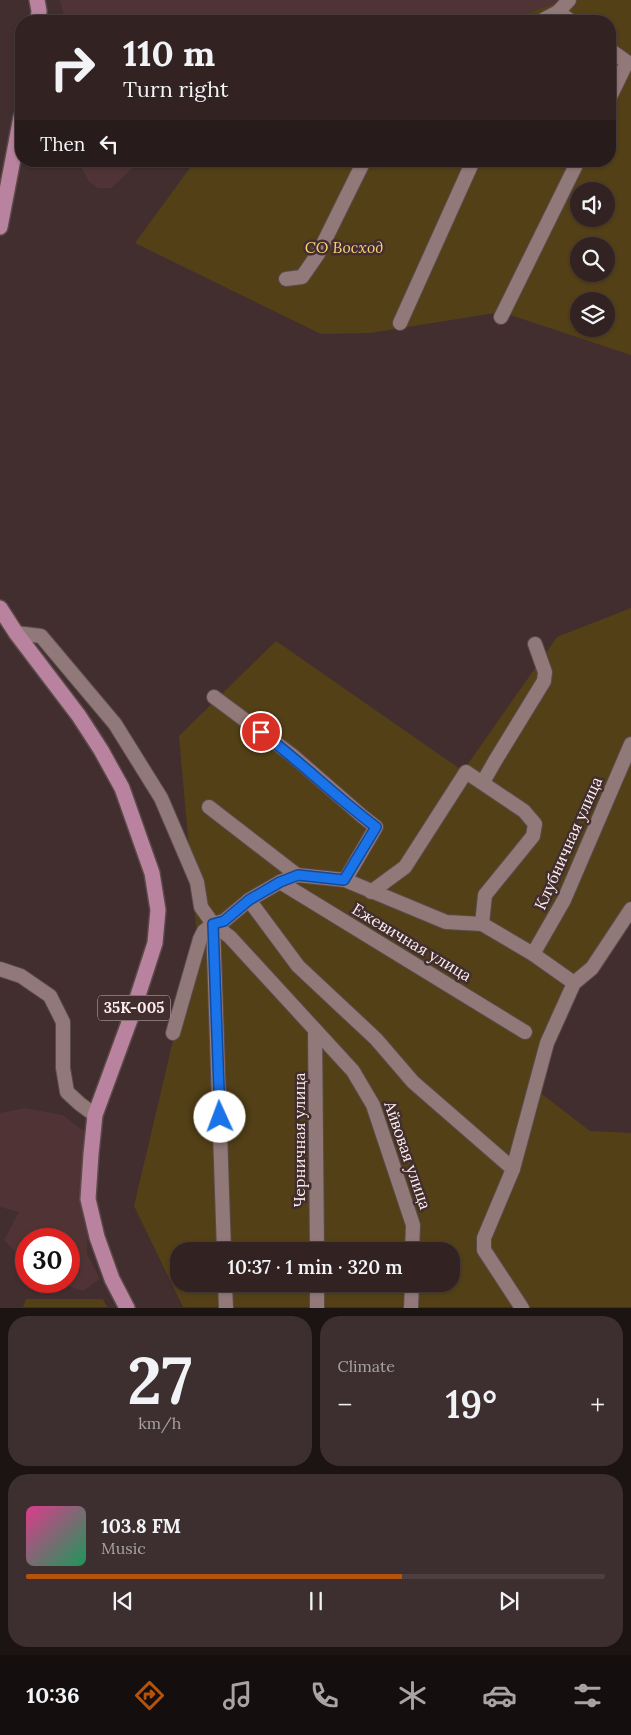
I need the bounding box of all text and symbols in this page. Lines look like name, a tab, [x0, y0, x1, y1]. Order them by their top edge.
text: 110 m	[123, 31, 215, 76]
icon: right	[40, 35, 105, 100]
text: Turn right	[123, 75, 228, 103]
icon: left	[95, 130, 123, 158]
text: Then	[40, 132, 85, 156]
map controls	[570, 182, 615, 337]
button: sound	[570, 182, 615, 227]
park label: СО Восход	[305, 237, 383, 257]
button: search	[570, 237, 615, 282]
button: layers	[570, 292, 615, 337]
pin	[240, 711, 282, 753]
icon: arrive	[247, 718, 275, 746]
street label: Клубничная улица	[530, 773, 606, 913]
street label: Ежевичная улица	[349, 899, 475, 985]
road number: 35К-005	[98, 996, 170, 1020]
street label: Черничная улица	[289, 1072, 309, 1208]
position arrow	[193, 1090, 245, 1142]
street label: Айвовая улица	[380, 1097, 436, 1212]
speed limit sign: 30	[15, 1228, 80, 1293]
text: 10:37 · 1 min · 320 m	[227, 1255, 403, 1279]
text: 27	[127, 1339, 192, 1422]
text: Climate	[338, 1356, 395, 1376]
text: 19°	[445, 1380, 497, 1428]
text: −	[338, 1387, 352, 1423]
text: +	[590, 1387, 605, 1423]
text: km/h	[138, 1413, 181, 1433]
text: 103.8 FM	[101, 1514, 181, 1538]
text: Music	[101, 1538, 146, 1558]
icon: previous	[109, 1587, 137, 1615]
icon: pause	[302, 1587, 330, 1615]
icon: next	[495, 1587, 523, 1615]
icon: directions	[132, 1678, 167, 1713]
icon: music	[220, 1678, 255, 1713]
icon: phone	[307, 1678, 342, 1713]
icon: climate	[395, 1678, 430, 1713]
icon: car	[482, 1678, 517, 1713]
icon: filters	[570, 1678, 605, 1713]
text: 10:36	[26, 1681, 80, 1709]

